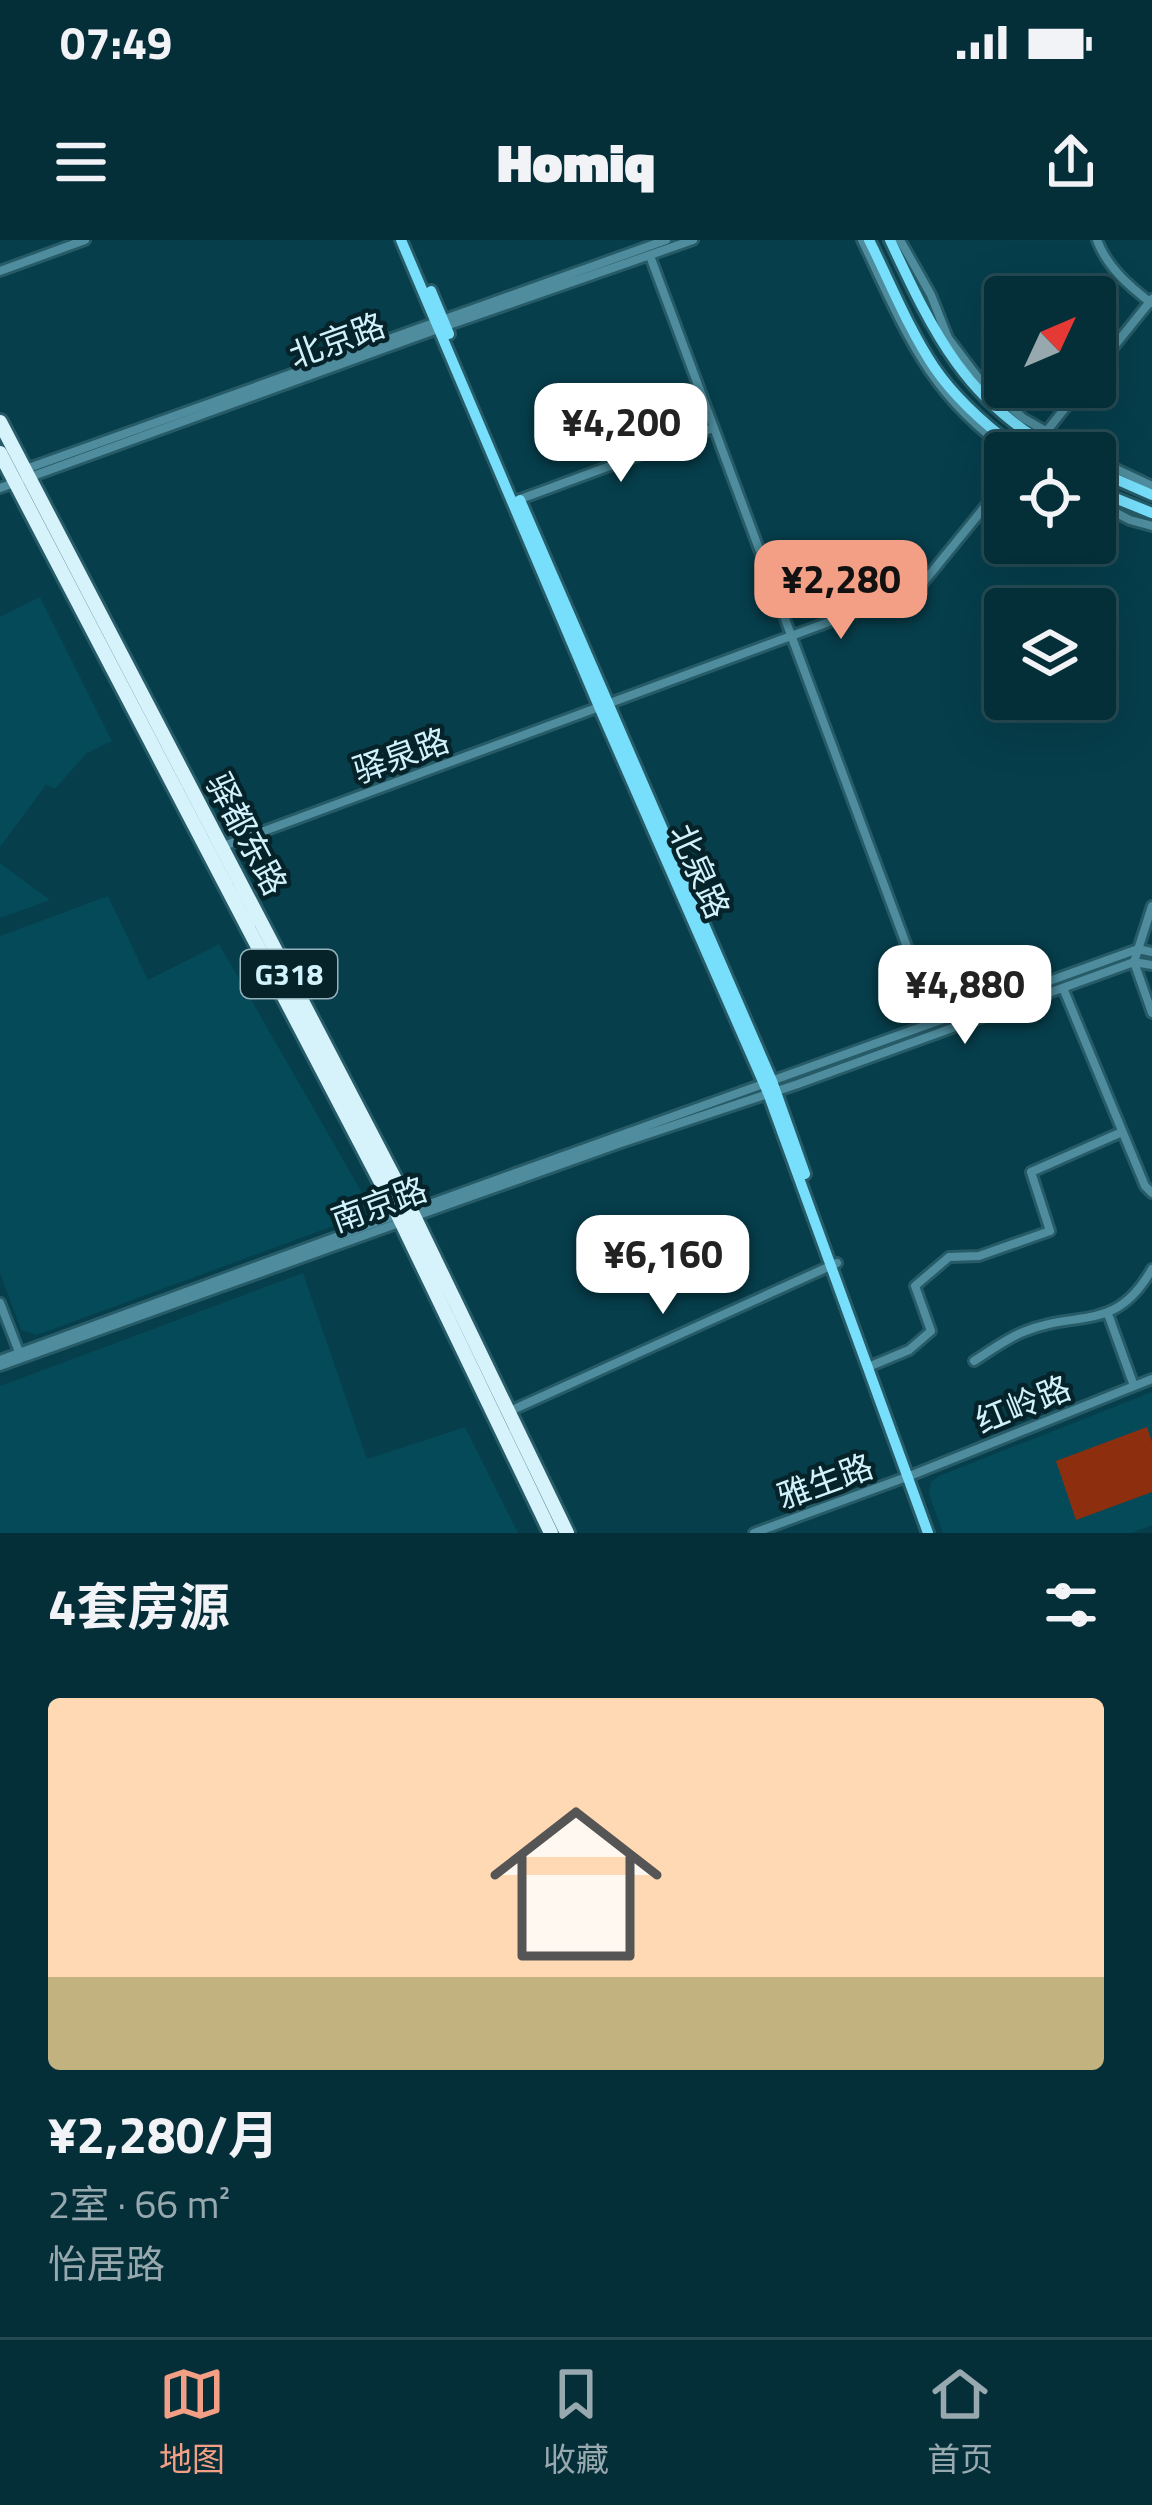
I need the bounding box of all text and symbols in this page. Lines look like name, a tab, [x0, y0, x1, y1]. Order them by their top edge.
text: 07:49	[60, 8, 172, 76]
text: Homiq	[497, 121, 655, 203]
icon: menu	[48, 129, 114, 195]
icon: share	[1038, 129, 1104, 195]
north arrow	[984, 276, 1116, 408]
map controls	[984, 276, 1116, 720]
street label: 北京路	[282, 300, 392, 380]
pin: ¥4,200	[523, 383, 719, 485]
text: ¥4,200	[561, 392, 681, 451]
button: locate	[984, 432, 1116, 564]
pin: ¥2,280	[743, 540, 939, 642]
text: ¥2,280	[781, 549, 901, 608]
button: layers	[984, 588, 1116, 720]
street label: 驿泉路	[346, 715, 456, 795]
street label: 驿都东路	[194, 764, 300, 904]
street label: 北泉路	[657, 816, 743, 926]
pin: ¥4,880	[867, 945, 1063, 1047]
road number: G318	[241, 950, 337, 998]
text: ¥4,880	[905, 954, 1025, 1013]
street label: 南京路	[324, 1164, 434, 1244]
pin: ¥6,160	[565, 1215, 761, 1317]
text: ¥6,160	[603, 1224, 723, 1283]
street label: 红岭路	[968, 1362, 1078, 1446]
street label: 雅生路	[770, 1441, 880, 1521]
text: 4套房源	[48, 1567, 230, 1645]
icon: filters	[1038, 1572, 1104, 1638]
icon: home	[468, 1776, 684, 1992]
text: ¥2,280/月	[48, 2095, 279, 2173]
text: 2室 · 66 m²	[48, 2174, 230, 2233]
text: 怡居路	[48, 2234, 165, 2293]
tab: 地图	[159, 2361, 225, 2484]
tab: 收藏	[543, 2361, 609, 2484]
tab: 首页	[927, 2361, 993, 2484]

